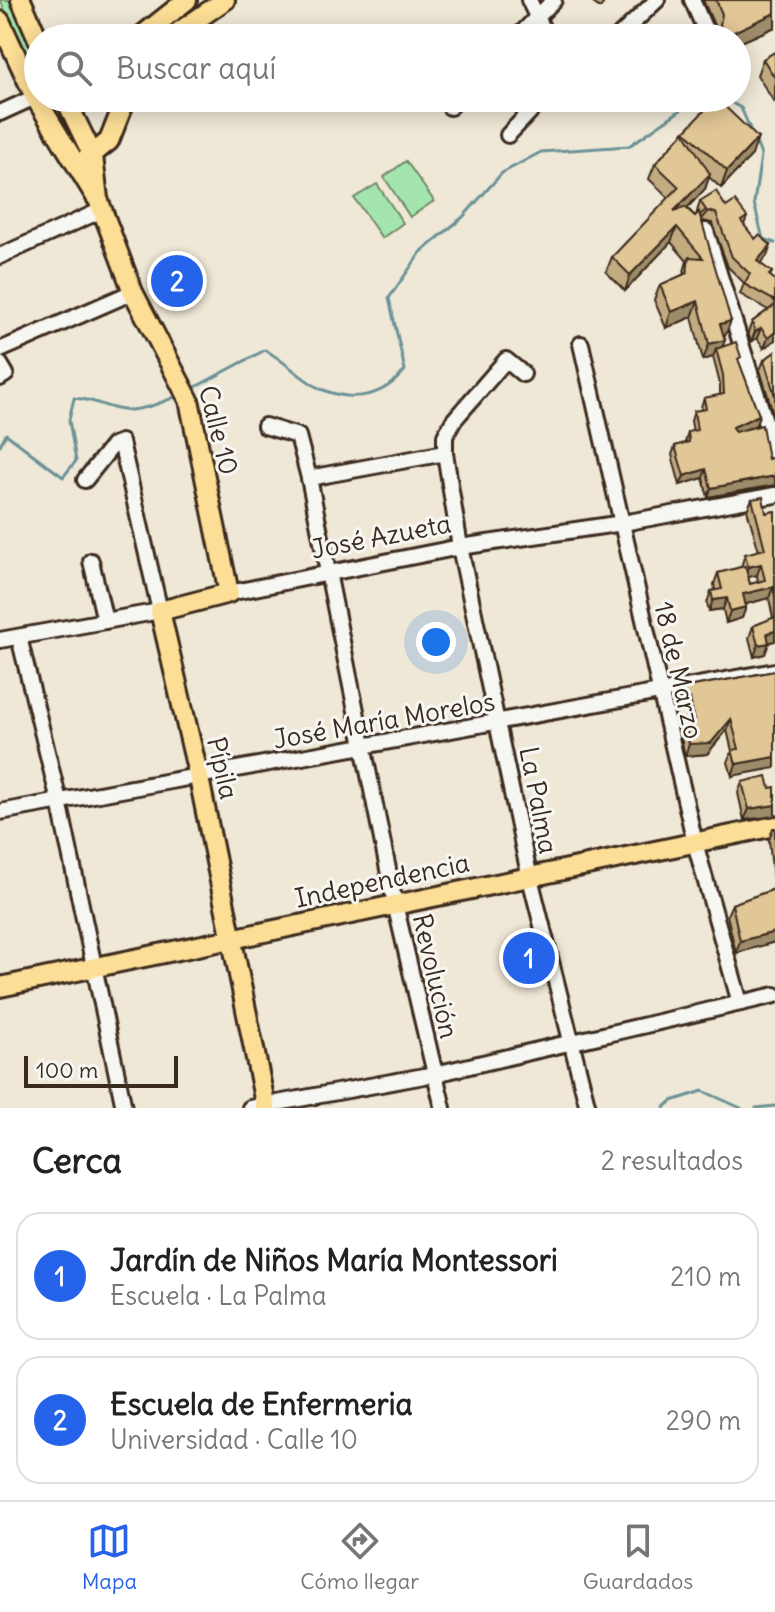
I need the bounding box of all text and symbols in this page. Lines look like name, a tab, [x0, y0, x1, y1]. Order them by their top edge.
search box	[24, 24, 751, 112]
icon: search	[52, 46, 96, 90]
text: Buscar aquí	[116, 49, 276, 87]
pin: 2	[151, 251, 203, 311]
street label: Calle 10	[192, 382, 246, 478]
street label: José Azueta	[308, 506, 454, 566]
street label: 18 de Marzo	[647, 598, 711, 742]
your location	[416, 622, 456, 662]
street label: José María Morelos	[271, 684, 497, 756]
street label: Pípila	[200, 734, 246, 802]
street label: La Palma	[512, 744, 566, 856]
street label: Independencia	[292, 845, 472, 915]
street label: Revolución	[406, 910, 466, 1042]
pin: 1	[503, 928, 555, 988]
scale bar	[24, 1052, 178, 1088]
text: 100 m	[36, 1056, 98, 1084]
text: Cerca	[32, 1139, 122, 1182]
text: 2 resultados	[601, 1144, 743, 1177]
text: Jardín de Niños María Montessori	[110, 1241, 558, 1279]
text: 1	[55, 1260, 65, 1293]
text: 210 m	[670, 1260, 741, 1293]
text: Escuela · La Palma	[110, 1279, 327, 1312]
text: Escuela de Enfermeria	[110, 1385, 413, 1423]
text: 2	[53, 1404, 67, 1437]
text: 290 m	[666, 1404, 741, 1437]
text: Universidad · Calle 10	[110, 1423, 358, 1456]
tab: Mapa	[82, 1519, 137, 1595]
tab: Cómo llegar	[300, 1519, 419, 1595]
tab: Guardados	[583, 1519, 693, 1595]

